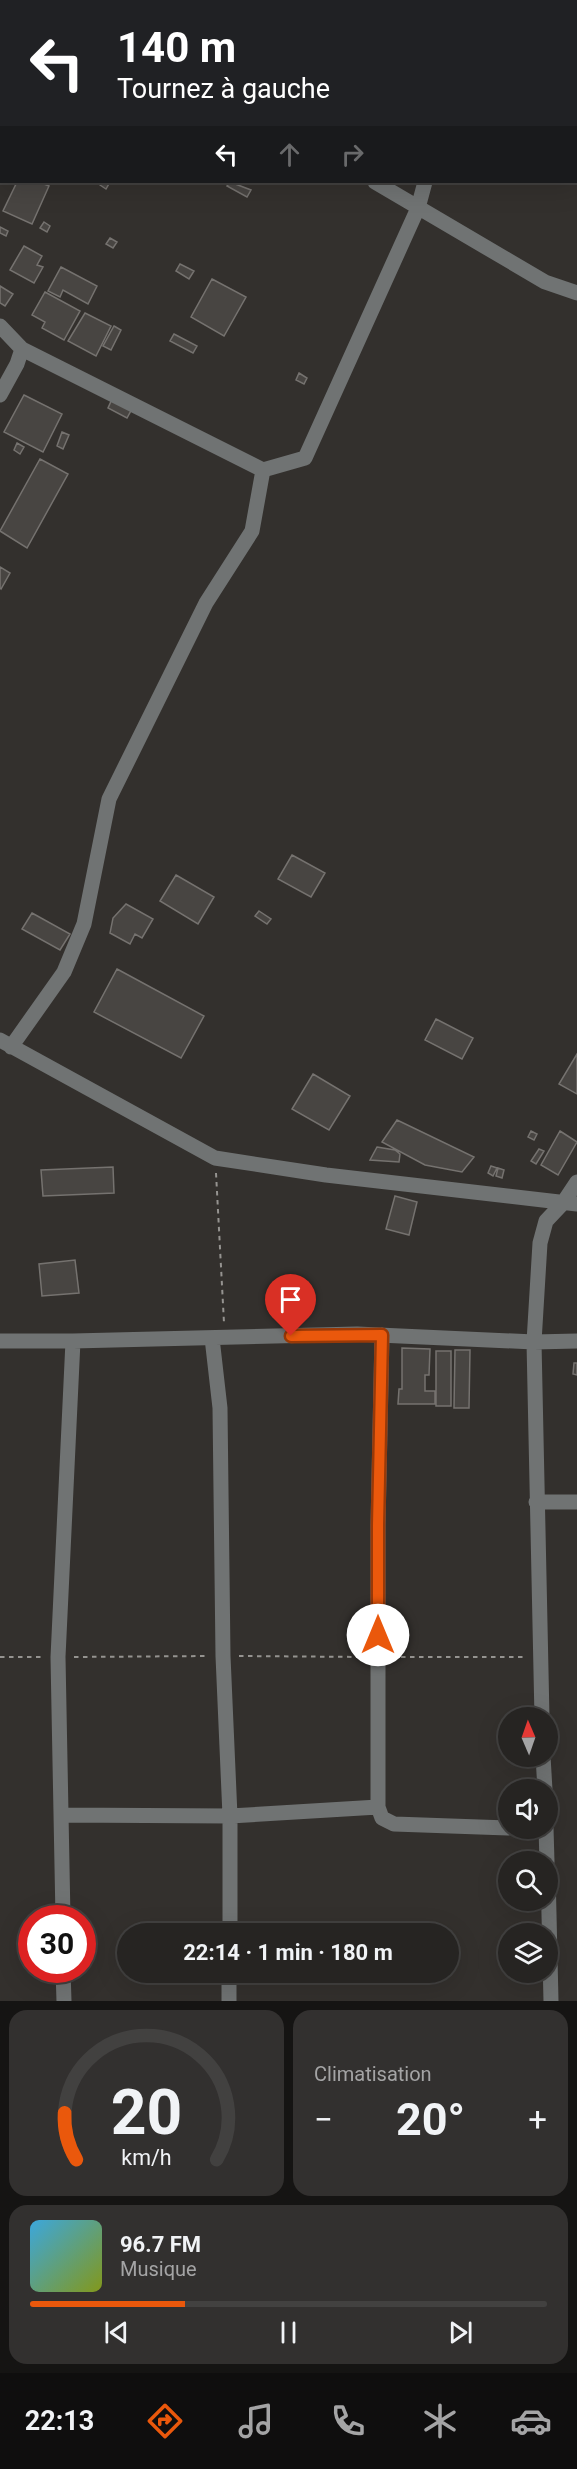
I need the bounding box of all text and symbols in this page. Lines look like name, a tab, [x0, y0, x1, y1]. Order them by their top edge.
text: 140 m	[117, 23, 236, 72]
icon: left	[18, 24, 96, 102]
text: Tournez à gauche	[117, 73, 330, 105]
icon: left	[210, 138, 243, 171]
icon: ahead	[273, 138, 306, 171]
icon: right	[336, 138, 369, 171]
pin	[265, 1274, 316, 1336]
icon: arrive	[274, 1283, 307, 1316]
position arrow	[346, 1603, 410, 1667]
north arrow	[498, 1707, 558, 1767]
map controls	[498, 1707, 558, 1983]
button: sound	[498, 1779, 558, 1839]
button: search	[498, 1851, 558, 1911]
speed limit sign: 30	[18, 1905, 96, 1983]
button: layers	[498, 1923, 558, 1983]
text: 22:14 · 1 min · 180 m	[183, 1940, 393, 1965]
text: Climatisation	[314, 2062, 432, 2086]
text: 20	[111, 2076, 182, 2149]
text: 20°	[396, 2093, 465, 2146]
text: −	[314, 2100, 333, 2139]
text: +	[528, 2100, 547, 2139]
text: km/h	[121, 2145, 172, 2170]
text: 96.7 FM	[120, 2232, 201, 2257]
text: Musique	[120, 2257, 197, 2281]
icon: previous	[100, 2316, 133, 2349]
icon: pause	[272, 2316, 305, 2349]
icon: next	[444, 2316, 477, 2349]
icon: directions	[144, 2400, 186, 2442]
icon: music	[235, 2400, 277, 2442]
icon: phone	[327, 2400, 369, 2442]
icon: climate	[419, 2400, 461, 2442]
icon: car	[510, 2400, 552, 2442]
text: 22:13	[25, 2405, 94, 2437]

